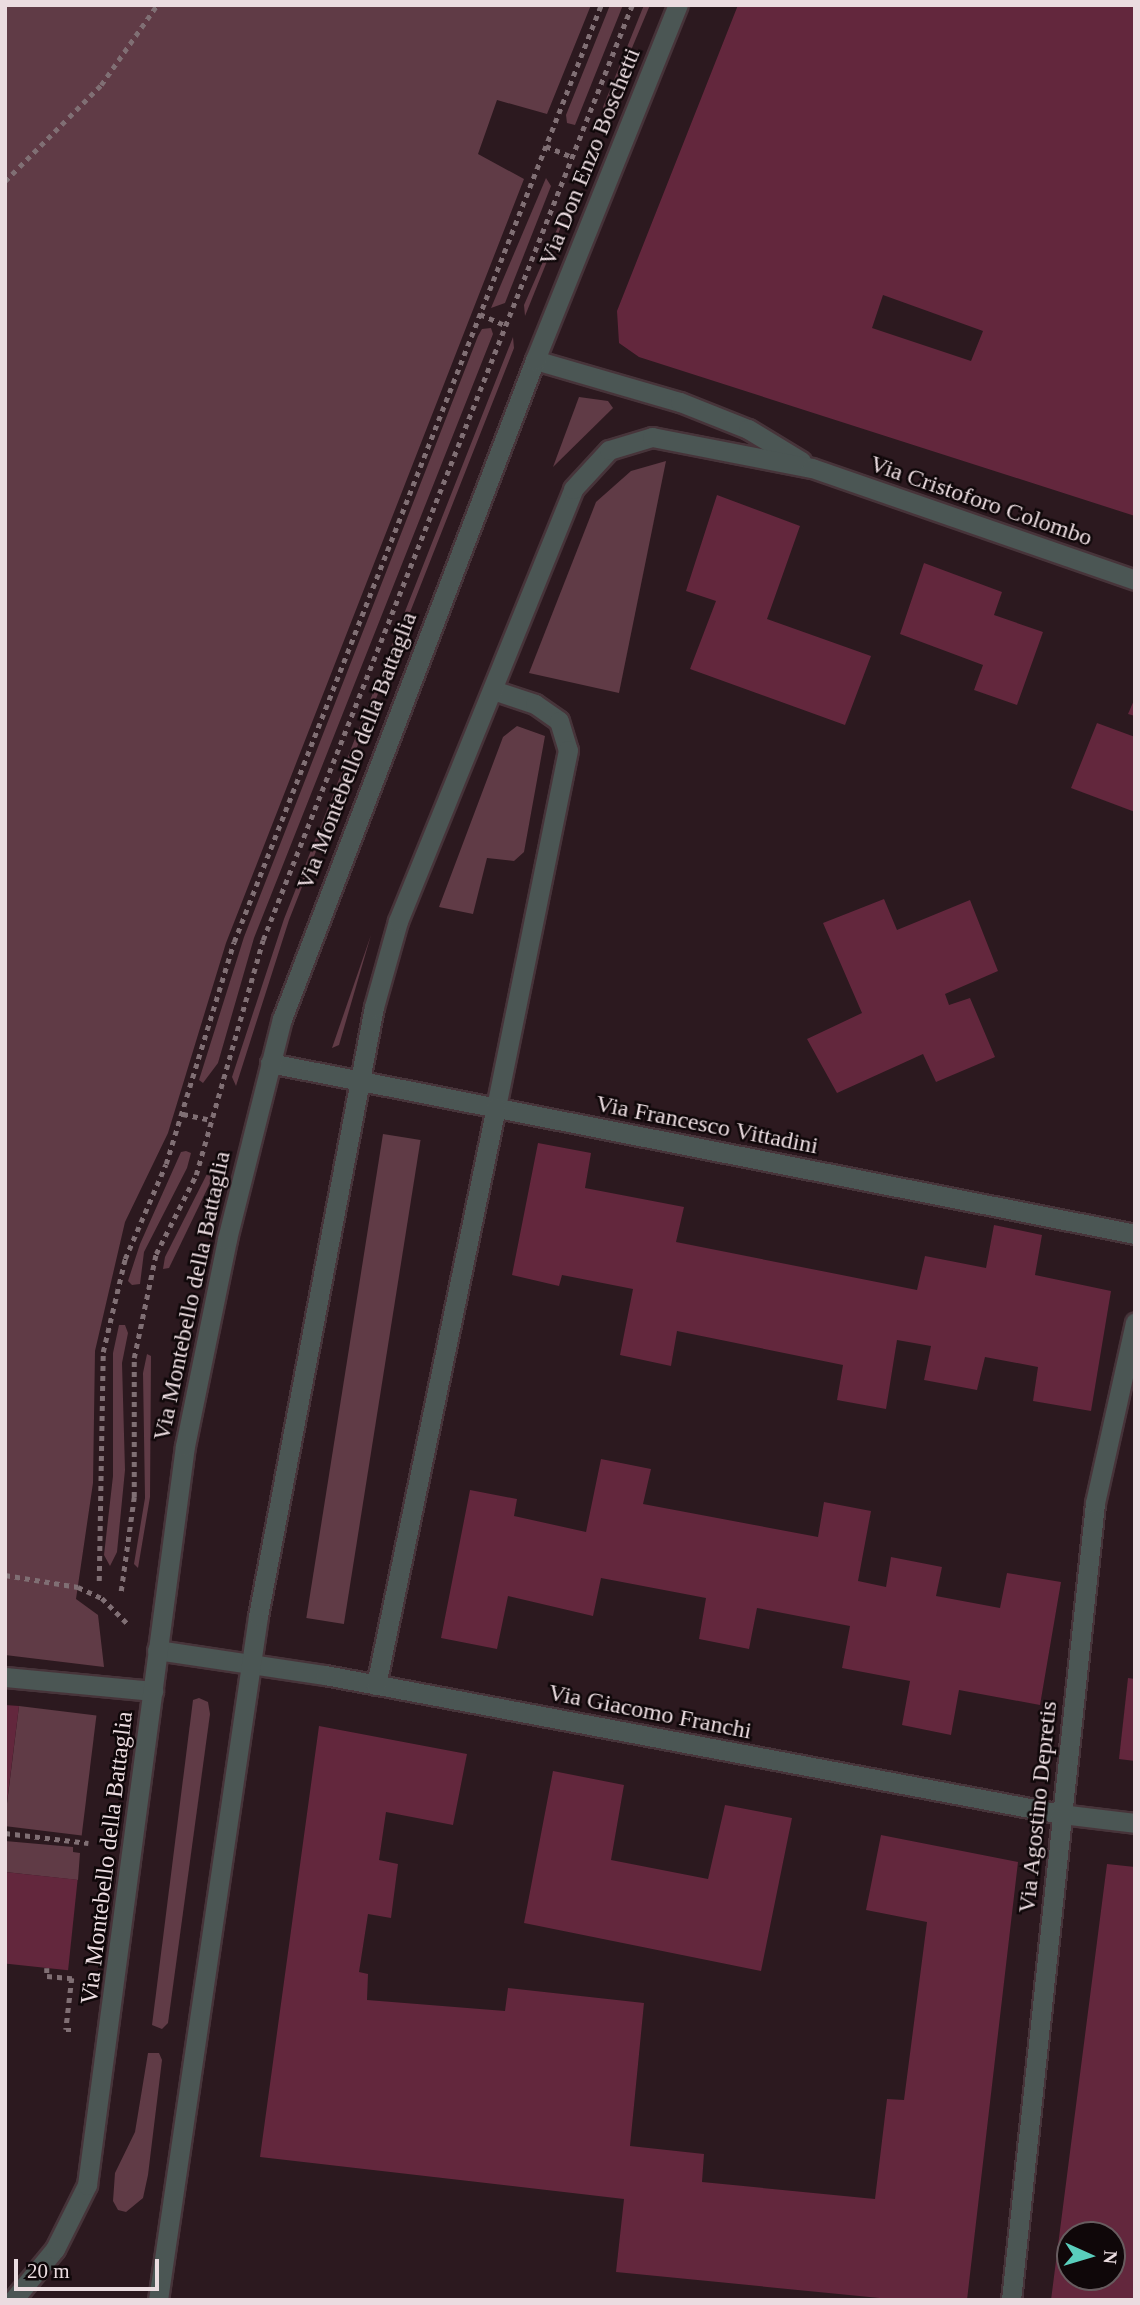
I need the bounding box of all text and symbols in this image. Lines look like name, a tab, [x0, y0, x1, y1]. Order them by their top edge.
street label: Via Don Enzo Boschetti	[533, 44, 647, 270]
street label: Via Cristoforo Colombo	[866, 449, 1096, 553]
street label: Via Montebello della Battaglia	[291, 608, 423, 894]
street label: Via Francesco Vittadini	[593, 1089, 821, 1161]
street label: Via Montebello della Battaglia	[147, 1149, 237, 1443]
street label: Via Giacomo Franchi	[546, 1678, 754, 1746]
street label: Via Agostino Depretis	[1012, 1699, 1064, 1915]
street label: Via Montebello della Battaglia	[75, 1710, 139, 2006]
north arrow	[1056, 2221, 1126, 2291]
scale bar	[18, 2246, 163, 2290]
text: N	[1099, 2250, 1121, 2265]
text: 20 m	[27, 2259, 70, 2283]

